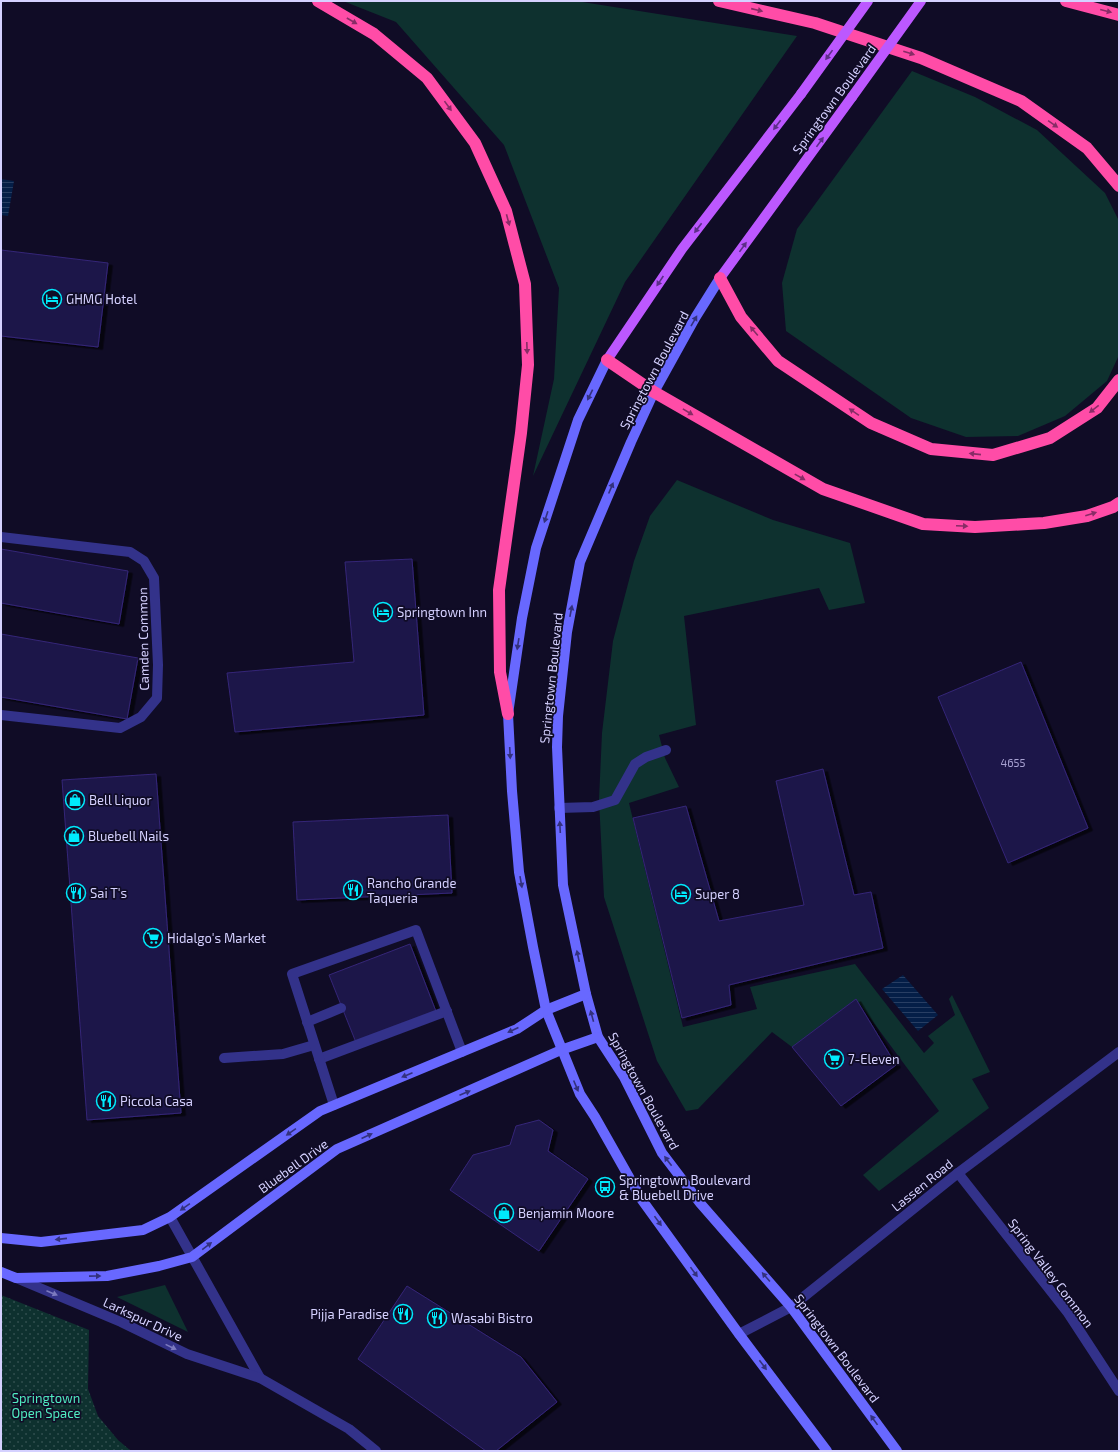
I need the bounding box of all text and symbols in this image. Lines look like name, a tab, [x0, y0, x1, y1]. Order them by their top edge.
one-way arrow	[751, 7, 763, 13]
one-way arrow	[1100, 9, 1112, 15]
one-way arrow	[346, 17, 358, 24]
street label: Springtown Boulevard	[789, 41, 879, 157]
one-way arrow	[825, 50, 833, 61]
one-way arrow	[903, 51, 915, 57]
one-way arrow	[444, 101, 452, 112]
one-way arrow	[773, 120, 781, 130]
one-way arrow	[1048, 120, 1058, 128]
one-way arrow	[816, 136, 824, 147]
one-way arrow	[506, 214, 512, 227]
one-way arrow	[694, 223, 702, 234]
one-way arrow	[739, 241, 748, 252]
one-way arrow	[657, 275, 664, 287]
hotel icon: GHMG Hotel	[41, 288, 63, 310]
place label: GHMG Hotel	[66, 291, 137, 307]
street label: Springtown Boulevard	[616, 308, 692, 432]
one-way arrow	[690, 315, 697, 327]
one-way arrow	[749, 326, 758, 337]
one-way arrow	[524, 342, 530, 355]
one-way arrow	[587, 390, 593, 401]
one-way arrow	[1089, 405, 1099, 414]
one-way arrow	[682, 408, 694, 415]
one-way arrow	[849, 408, 859, 416]
one-way arrow	[969, 450, 981, 457]
one-way arrow	[794, 473, 806, 480]
one-way arrow	[609, 481, 615, 493]
one-way arrow	[1085, 511, 1097, 517]
one-way arrow	[543, 512, 549, 524]
one-way arrow	[956, 523, 969, 529]
street label: Camden Common	[134, 587, 152, 691]
hotel icon: Springtown Inn	[372, 601, 394, 623]
place label: Springtown Inn	[397, 604, 487, 620]
one-way arrow	[568, 605, 574, 617]
street label: Springtown Boulevard	[536, 612, 566, 744]
one-way arrow	[515, 638, 521, 650]
one-way arrow	[507, 747, 513, 760]
house number: 4655	[1001, 756, 1026, 769]
shop icon: Bell Liquor	[64, 789, 86, 811]
place label: Bell Liquor	[89, 792, 152, 808]
one-way arrow	[557, 821, 564, 833]
shop icon: Bluebell Nails	[63, 825, 85, 847]
place label: Bluebell Nails	[88, 828, 169, 844]
place label: Rancho Grande Taqueria	[367, 875, 456, 906]
one-way arrow	[518, 876, 524, 888]
restaurant icon: Rancho Grande Taqueria	[342, 879, 364, 901]
restaurant icon: Sai T's	[65, 882, 87, 904]
hotel icon: Super 8	[670, 883, 692, 905]
place label: Sai T's	[90, 885, 127, 901]
place label: Super 8	[695, 886, 740, 902]
supermarket icon: Hidalgo's Market	[142, 927, 164, 949]
place label: Hidalgo's Market	[167, 930, 266, 946]
one-way arrow	[575, 949, 581, 962]
one-way arrow	[589, 1009, 595, 1021]
one-way arrow	[507, 1027, 519, 1033]
street label: Springtown Boulevard	[605, 1030, 683, 1152]
supermarket icon: 7-Eleven	[823, 1048, 845, 1070]
place label: 7-Eleven	[848, 1051, 900, 1067]
one-way arrow	[400, 1072, 412, 1078]
one-way arrow	[574, 1081, 580, 1093]
restaurant icon: Piccola Casa	[95, 1090, 117, 1112]
one-way arrow	[459, 1090, 470, 1096]
place label: Piccola Casa	[120, 1093, 193, 1109]
one-way arrow	[286, 1128, 296, 1136]
one-way arrow	[361, 1133, 373, 1139]
street label: Bluebell Drive	[255, 1135, 331, 1197]
one-way arrow	[664, 1155, 672, 1166]
street label: Lassen Road	[888, 1155, 956, 1215]
place label: Springtown Boulevard & Bluebell Drive	[619, 1172, 751, 1203]
bus stop icon: Springtown Boulevard & Bluebell Drive	[594, 1176, 616, 1198]
shop icon: Benjamin Moore	[493, 1202, 515, 1224]
one-way arrow	[179, 1203, 190, 1211]
place label: Benjamin Moore	[518, 1205, 614, 1221]
street label: Spring Valley Common	[1005, 1215, 1097, 1331]
one-way arrow	[654, 1216, 662, 1227]
one-way arrow	[55, 1236, 67, 1242]
one-way arrow	[201, 1242, 212, 1251]
one-way arrow	[690, 1267, 698, 1277]
one-way arrow	[761, 1272, 770, 1283]
one-way arrow	[89, 1273, 101, 1280]
one-way arrow	[47, 1291, 59, 1297]
street label: Springtown Boulevard	[791, 1291, 883, 1405]
street label: Larkspur Drive	[101, 1294, 185, 1344]
restaurant icon: Pijja Paradise	[392, 1303, 414, 1325]
place label: Pijja Paradise	[310, 1306, 389, 1322]
restaurant icon: Wasabi Bistro	[426, 1307, 448, 1329]
place label: Wasabi Bistro	[451, 1310, 533, 1326]
one-way arrow	[165, 1343, 176, 1350]
one-way arrow	[759, 1360, 767, 1371]
park label: Springtown Open Space	[12, 1390, 80, 1421]
one-way arrow	[870, 1414, 878, 1425]

